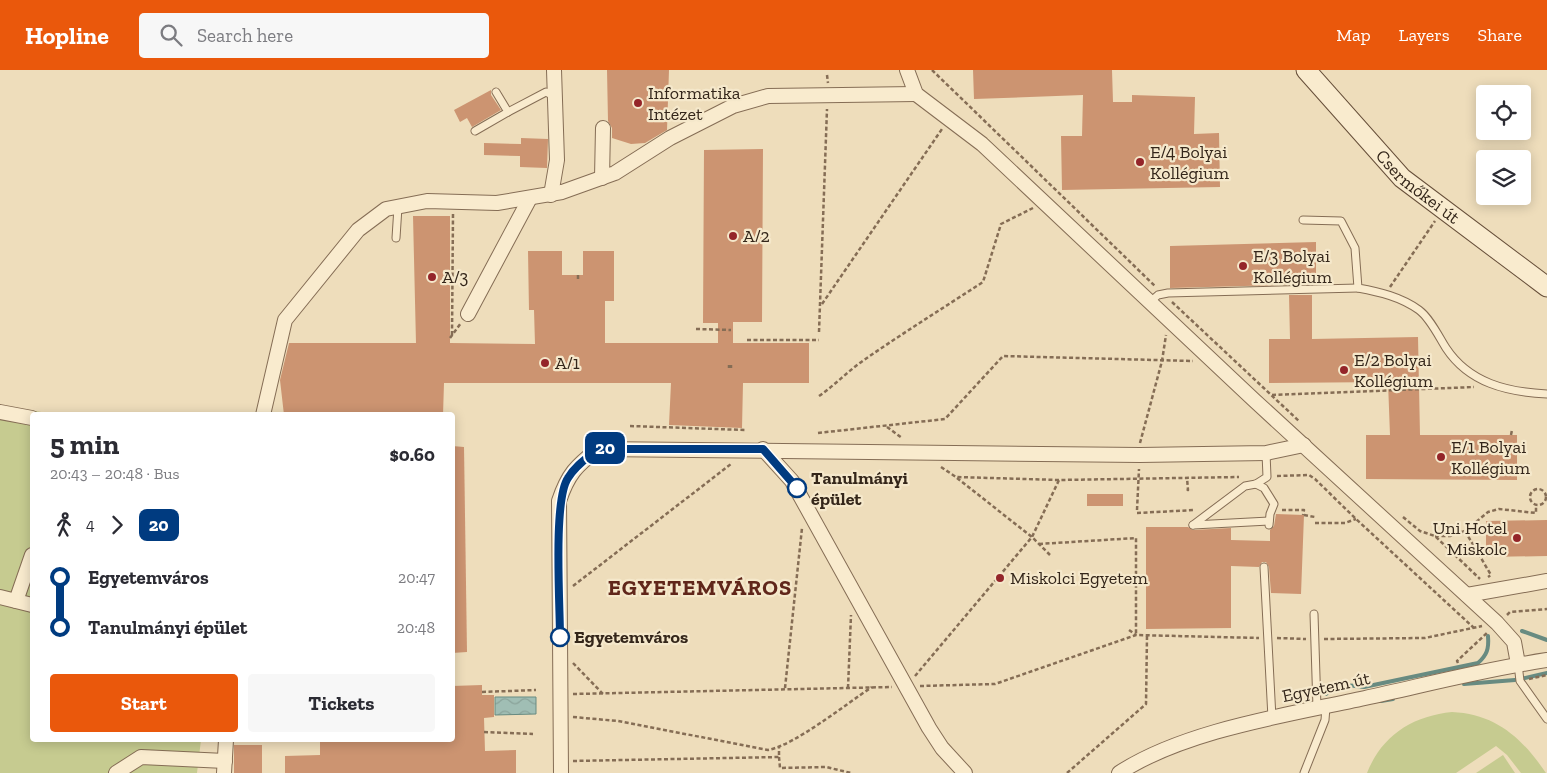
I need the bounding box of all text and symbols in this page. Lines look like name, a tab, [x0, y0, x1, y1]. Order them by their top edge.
search box	[139, 13, 489, 58]
text: Hopline	[25, 21, 109, 50]
icon: search	[157, 21, 185, 49]
text: Search here	[197, 24, 293, 47]
text: Map	[1336, 24, 1371, 46]
text: Layers	[1399, 24, 1450, 46]
text: Share	[1478, 24, 1522, 46]
place label: Informatika Intézet	[648, 82, 741, 125]
map controls	[1476, 85, 1531, 205]
button: locate	[1476, 85, 1531, 140]
marker: Informatika Intézet	[632, 97, 644, 109]
place label: E/4 Bolyai Kollégium	[1150, 141, 1229, 184]
street label: Csermőkei út	[1371, 145, 1464, 229]
button: layers	[1476, 150, 1531, 205]
marker: E/4 Bolyai Kollégium	[1134, 156, 1146, 168]
place label: A/2	[743, 225, 770, 247]
marker: A/2	[727, 230, 739, 242]
place label: E/3 Bolyai Kollégium	[1253, 245, 1332, 288]
marker: E/3 Bolyai Kollégium	[1237, 260, 1249, 272]
place label: A/3	[442, 266, 469, 288]
marker: A/3	[426, 271, 438, 283]
place label: E/2 Bolyai Kollégium	[1354, 349, 1433, 392]
place label: A/1	[555, 352, 580, 374]
marker: A/1	[539, 357, 551, 369]
marker: E/2 Bolyai Kollégium	[1338, 364, 1350, 376]
text: 5 min	[50, 428, 119, 461]
line badge: 20	[582, 432, 628, 464]
place label: E/1 Bolyai Kollégium	[1451, 436, 1530, 479]
text: 20	[595, 437, 615, 459]
text: $0.60	[390, 443, 435, 466]
marker: E/1 Bolyai Kollégium	[1435, 451, 1447, 463]
text: 20:43 – 20:48 · Bus	[50, 464, 179, 483]
place label: Tanulmányi épület	[811, 467, 909, 510]
marker: Tanulmányi épület	[787, 478, 807, 498]
icon: walk	[50, 511, 78, 539]
icon: forward	[103, 511, 131, 539]
text: 20	[149, 514, 169, 536]
text: 4	[86, 515, 95, 534]
place label: Uni Hotel Miskolc	[1433, 517, 1507, 560]
marker: Uni Hotel Miskolc	[1511, 532, 1523, 544]
text: Egyetemváros	[88, 566, 209, 589]
place label: Miskolci Egyetem	[1010, 567, 1148, 589]
text: 20:47	[398, 568, 435, 587]
marker: Miskolci Egyetem	[994, 572, 1006, 584]
district label: EGYETEMVÁROS	[608, 574, 792, 601]
text: Tanulmányi épület	[88, 616, 247, 639]
text: 20:48	[397, 618, 435, 637]
place label: Egyetemváros	[574, 626, 688, 648]
marker: Egyetemváros	[550, 627, 570, 647]
street label: Egyetem út	[1280, 667, 1372, 707]
button: Start	[50, 674, 238, 732]
button: Tickets	[248, 674, 435, 732]

